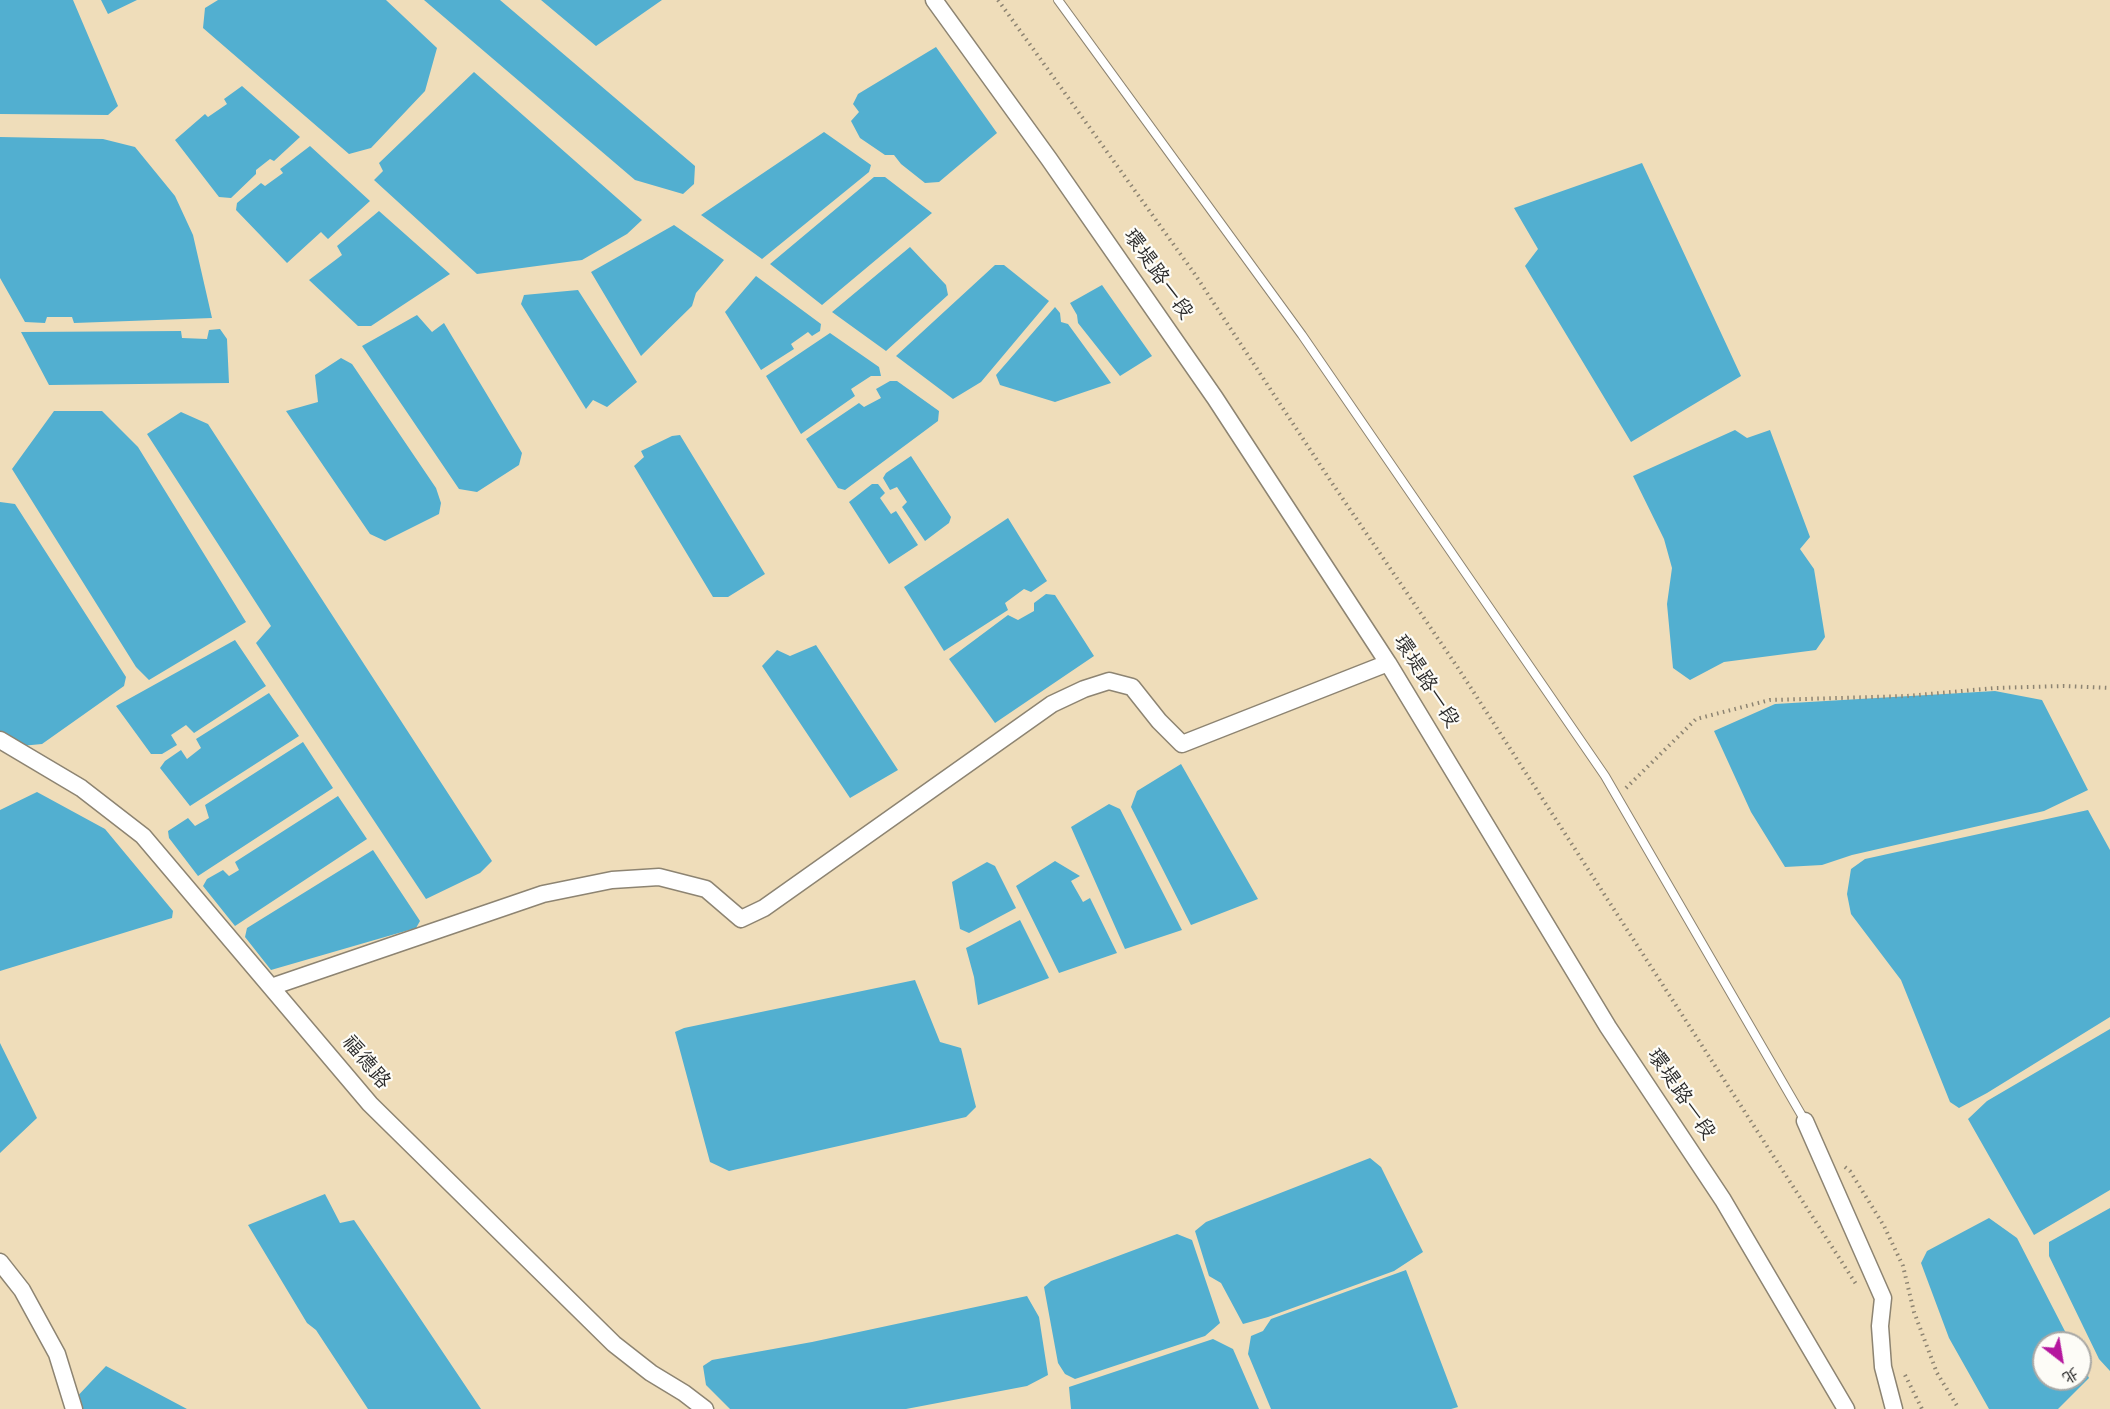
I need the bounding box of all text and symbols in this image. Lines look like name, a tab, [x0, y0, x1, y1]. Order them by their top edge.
street label: 環堤路一段	[1117, 225, 1197, 325]
street label: 環堤路一段	[1386, 631, 1464, 733]
street label: 福德路	[335, 1031, 395, 1095]
street label: 環堤路一段	[1640, 1044, 1720, 1146]
north arrow	[2032, 1331, 2092, 1391]
text: 北	[2058, 1362, 2083, 1388]

